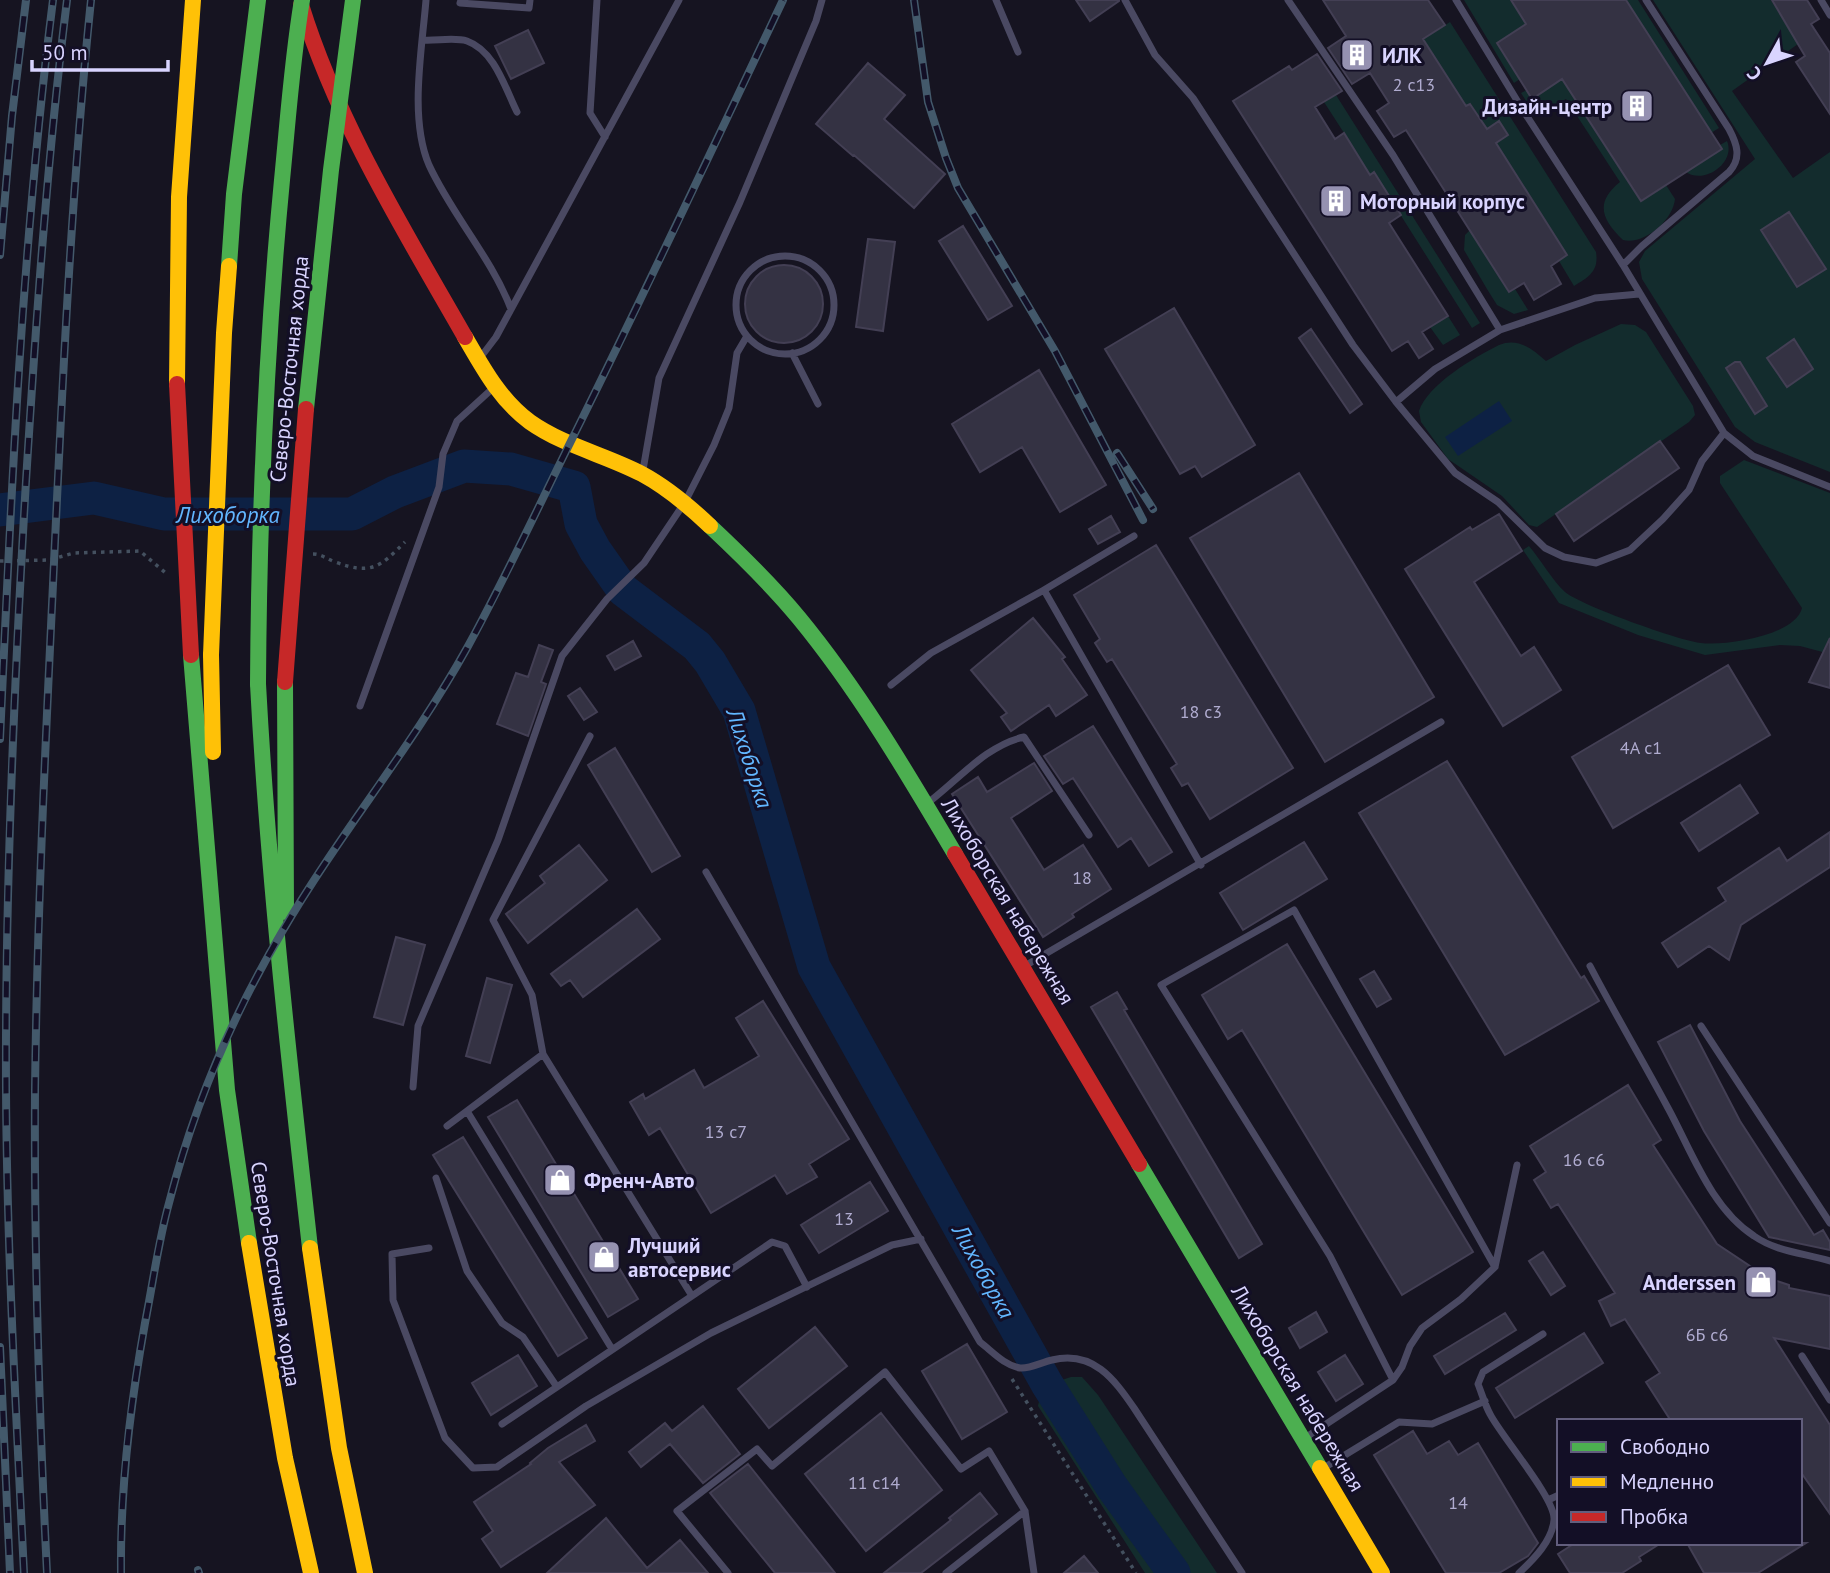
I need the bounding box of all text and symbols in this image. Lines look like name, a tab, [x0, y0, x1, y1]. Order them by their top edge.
scale bar	[32, 28, 168, 72]
north arrow	[1732, 28, 1802, 98]
building icon: ИЛК	[1338, 36, 1376, 74]
text: 50 m	[42, 39, 88, 66]
place label: ИЛК	[1382, 42, 1422, 69]
text: С	[1741, 62, 1767, 86]
house number: 2 с13	[1393, 73, 1435, 96]
building icon: Дизайн-центр	[1618, 87, 1656, 125]
place label: Дизайн-центр	[1482, 93, 1612, 120]
building icon: Моторный корпус	[1317, 182, 1355, 220]
place label: Моторный корпус	[1360, 188, 1525, 215]
street label: Северо-Восточная хорда	[264, 254, 314, 484]
water label: Лихоборка	[175, 500, 280, 529]
house number: 18 с3	[1180, 700, 1222, 723]
water label: Лихоборка	[720, 703, 780, 812]
house number: 4А с1	[1620, 736, 1662, 759]
street label: Лихоборская набережная	[935, 792, 1081, 1009]
house number: 18	[1072, 866, 1092, 889]
house number: 13 с7	[705, 1120, 747, 1143]
house number: 16 с6	[1563, 1148, 1605, 1171]
street label: Северо-Восточная хорда	[245, 1160, 307, 1388]
shop icon: Френч-Авто	[541, 1161, 579, 1199]
place label: Френч-Авто	[584, 1167, 695, 1194]
house number: 13	[834, 1207, 854, 1230]
water label: Лихоборка	[946, 1218, 1022, 1323]
place label: Лучший автосервис	[627, 1232, 731, 1283]
shop icon: Лучший автосервис	[585, 1238, 623, 1276]
shop icon: Anderssen	[1742, 1263, 1780, 1301]
place label: Anderssen	[1643, 1269, 1736, 1296]
street label: Лихоборская набережная	[1225, 1279, 1371, 1496]
house number: 6Б с6	[1686, 1323, 1728, 1346]
legend	[1557, 1419, 1802, 1545]
text: Свободно	[1620, 1433, 1710, 1460]
text: Медленно	[1620, 1468, 1714, 1495]
house number: 11 с14	[848, 1471, 900, 1494]
house number: 14	[1448, 1491, 1468, 1514]
text: Пробка	[1620, 1503, 1688, 1530]

